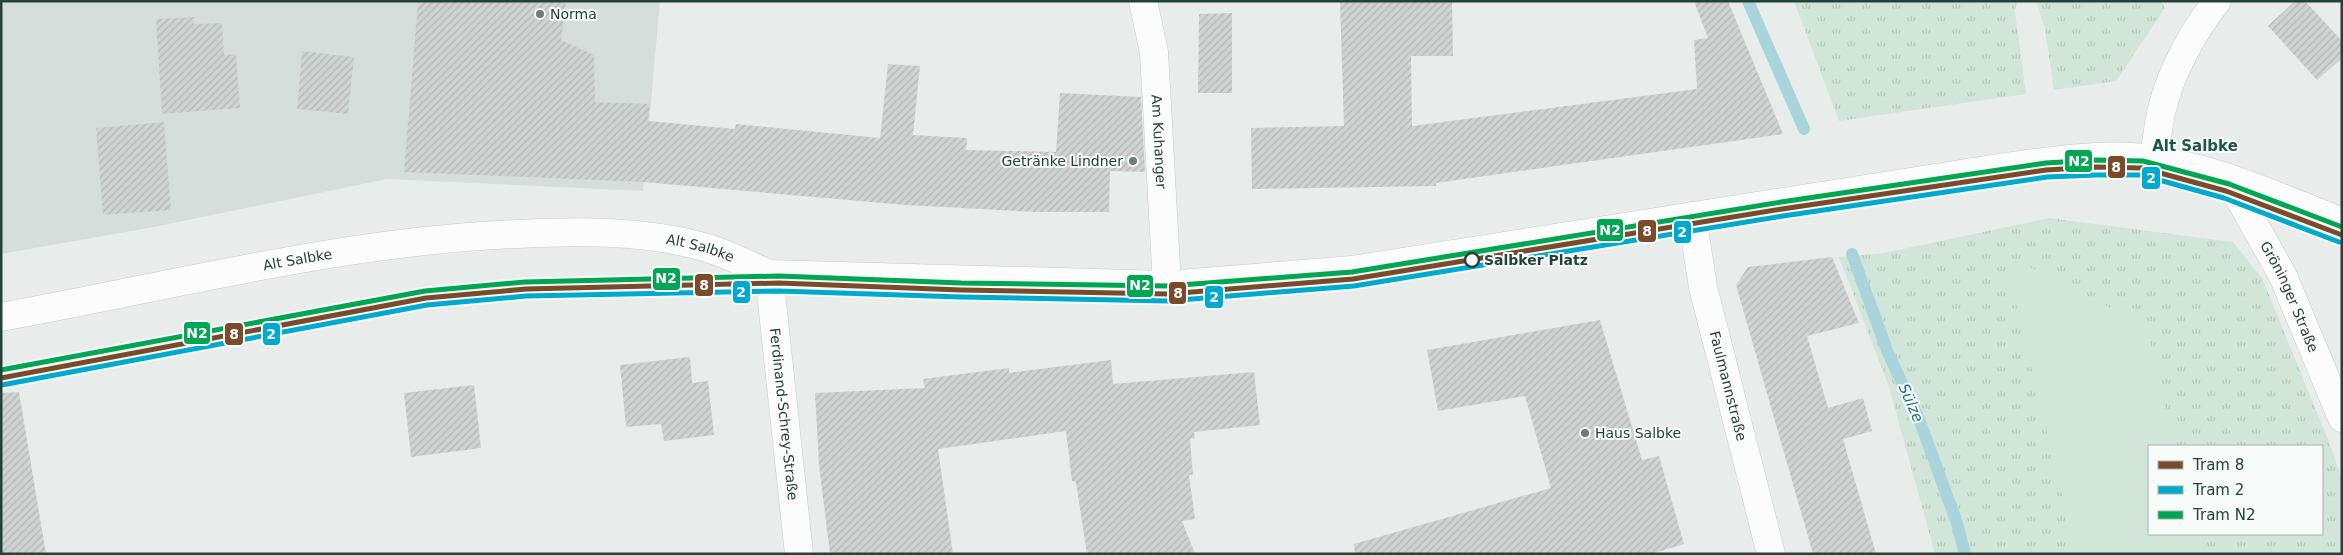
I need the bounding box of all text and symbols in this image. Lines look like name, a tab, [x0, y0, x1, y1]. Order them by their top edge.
place label: Norma	[550, 6, 597, 22]
marker: Norma	[534, 8, 546, 20]
street label: Am Kuhanger	[1148, 94, 1170, 190]
district label: Alt Salbke	[2152, 137, 2238, 155]
line badge: N2	[2064, 149, 2093, 173]
place label: Getränke Lindner	[1001, 153, 1123, 169]
text: N2	[2068, 153, 2090, 169]
marker: Getränke Lindner	[1127, 155, 1139, 167]
line badge: 8	[2107, 155, 2126, 179]
text: 8	[2111, 159, 2121, 175]
line badge: 2	[2141, 166, 2161, 190]
text: 2	[2146, 170, 2156, 186]
line badge: N2	[1596, 218, 1624, 242]
line badge: 8	[1637, 219, 1657, 243]
line badge: 2	[1673, 220, 1692, 244]
text: N2	[1599, 222, 1621, 238]
text: 8	[1642, 223, 1652, 239]
text: 2	[1677, 224, 1687, 240]
street label: Alt Salbke	[665, 231, 737, 265]
street label: Gröninger Straße	[2257, 238, 2322, 355]
street label: Alt Salbke	[262, 246, 333, 273]
marker: Salbker Platz	[1464, 252, 1480, 268]
place label: Salbker Platz	[1484, 252, 1588, 268]
line badge: N2	[652, 267, 681, 291]
text: N2	[655, 270, 677, 286]
line badge: 8	[694, 273, 714, 297]
line badge: N2	[1126, 274, 1154, 298]
text: 8	[699, 277, 709, 293]
text: N2	[1129, 277, 1151, 293]
line badge: 2	[732, 280, 751, 304]
line badge: 8	[1168, 281, 1187, 305]
text: 2	[736, 284, 746, 300]
text: 8	[1173, 285, 1183, 301]
line badge: 2	[1204, 285, 1224, 309]
text: 2	[1209, 289, 1219, 305]
line badge: N2	[183, 321, 211, 345]
line badge: 8	[224, 322, 244, 346]
line badge: 2	[262, 322, 281, 346]
text: N2	[186, 325, 208, 341]
text: 8	[229, 326, 239, 342]
text: 2	[266, 326, 276, 342]
street label: Ferdinand-Schrey-Straße	[767, 327, 801, 501]
street label: Faulmannstraße	[1707, 329, 1750, 443]
water label: Sülze	[1895, 381, 1927, 425]
place label: Haus Salbke	[1595, 425, 1681, 441]
marker: Haus Salbke	[1579, 427, 1591, 439]
legend	[2148, 445, 2323, 535]
text: Tram 8	[2192, 456, 2244, 474]
text: Tram 2	[2192, 481, 2244, 499]
text: Tram N2	[2192, 506, 2255, 524]

